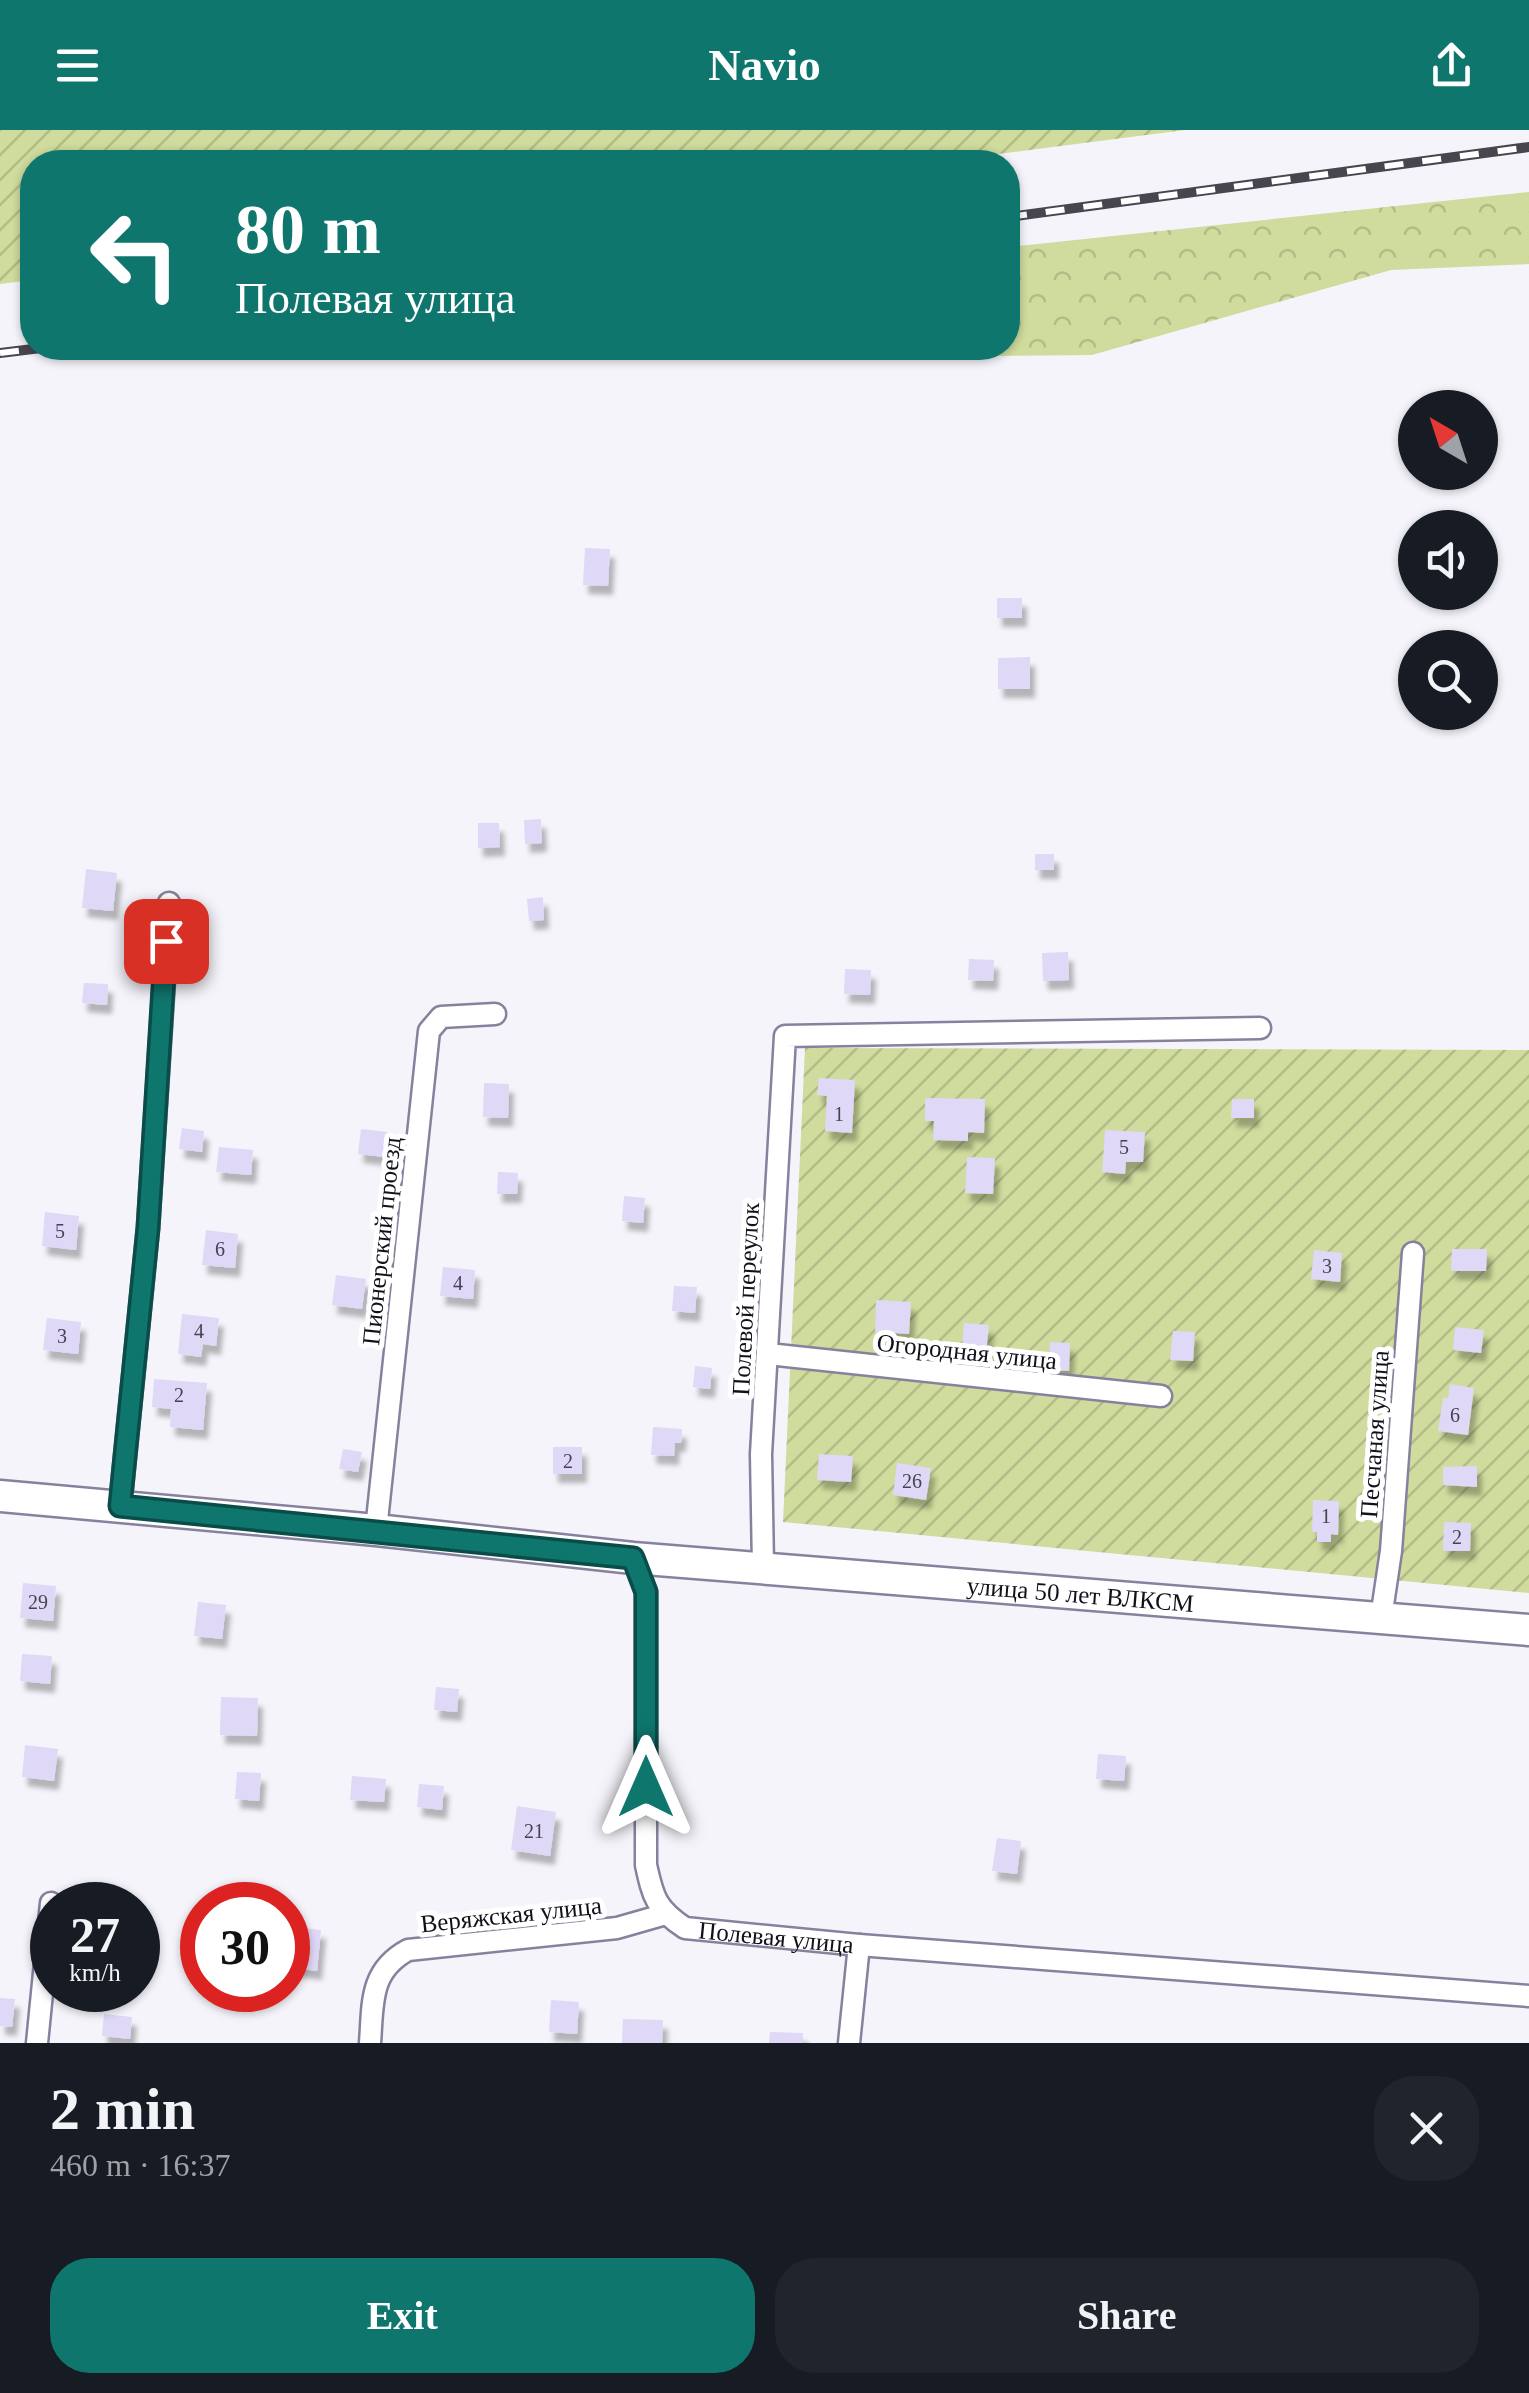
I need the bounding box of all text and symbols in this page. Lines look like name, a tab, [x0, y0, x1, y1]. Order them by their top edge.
icon: menu	[50, 38, 105, 93]
icon: share	[1424, 38, 1479, 93]
text: Navio	[708, 40, 821, 90]
icon: left	[70, 190, 200, 320]
text: 80 m	[235, 191, 381, 268]
text: Полевая улица	[235, 273, 516, 323]
north arrow	[1398, 390, 1498, 490]
map controls	[1398, 390, 1498, 730]
button: sound	[1398, 510, 1498, 610]
button: search	[1398, 630, 1498, 730]
pin	[124, 899, 209, 984]
icon: arrive	[139, 914, 194, 969]
house number: 1	[834, 1103, 844, 1125]
street label: Пионерский проезд	[357, 1135, 406, 1347]
house number: 5	[1119, 1136, 1129, 1158]
street label: Полевой переулок	[727, 1201, 764, 1396]
house number: 5	[55, 1220, 65, 1242]
house number: 6	[215, 1238, 225, 1260]
house number: 3	[1322, 1255, 1332, 1277]
house number: 4	[453, 1272, 463, 1294]
house number: 4	[194, 1320, 204, 1342]
house number: 3	[57, 1325, 67, 1347]
street label: Огородная улица	[875, 1329, 1058, 1374]
street label: Песчаная улица	[1355, 1349, 1394, 1519]
house number: 2	[174, 1384, 184, 1406]
house number: 6	[1450, 1404, 1460, 1426]
house number: 2	[563, 1450, 573, 1472]
house number: 26	[902, 1470, 922, 1492]
house number: 1	[1321, 1505, 1331, 1527]
house number: 2	[1452, 1526, 1462, 1548]
street label: улица 50 лет ВЛКСМ	[966, 1572, 1195, 1617]
house number: 29	[28, 1591, 48, 1613]
position arrow	[594, 1735, 698, 1839]
house number: 21	[524, 1820, 544, 1842]
speed limit sign: 30	[180, 1882, 310, 2012]
street label: Веряжская улица	[419, 1892, 603, 1937]
text: 27	[70, 1907, 120, 1963]
street label: Полевая улица	[697, 1916, 855, 1958]
text: km/h	[69, 1959, 121, 1986]
text: 2 min	[50, 2076, 195, 2142]
button: close	[1374, 2076, 1479, 2181]
text: 460 m · 16:37	[50, 2147, 230, 2183]
button: Exit	[50, 2258, 755, 2373]
button: Share	[775, 2258, 1479, 2373]

